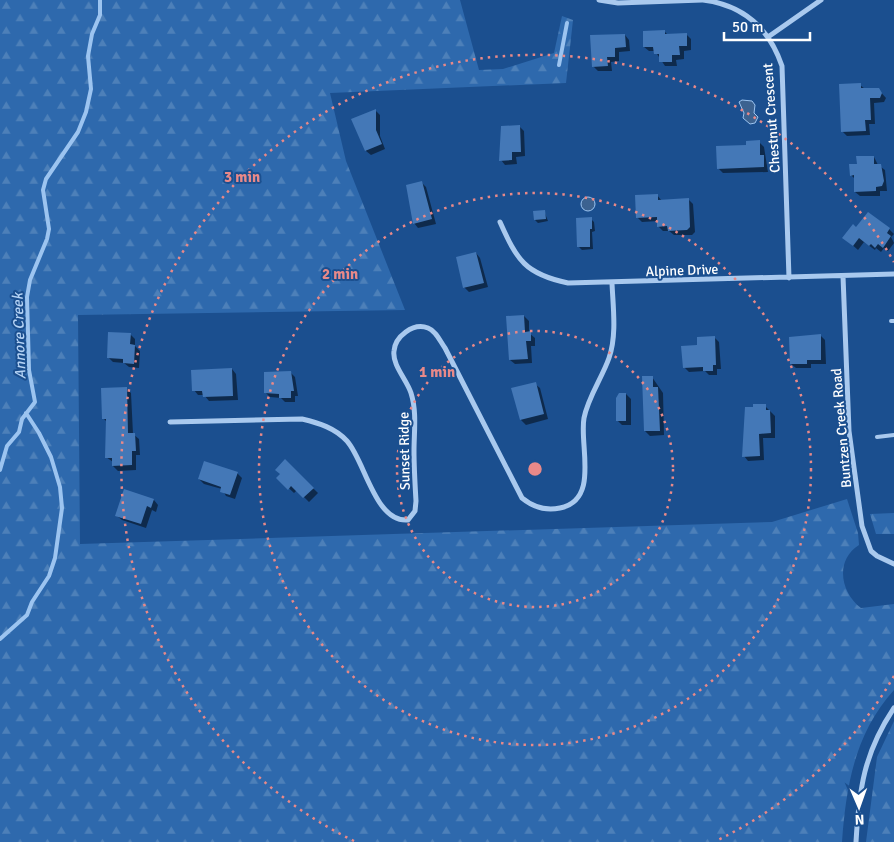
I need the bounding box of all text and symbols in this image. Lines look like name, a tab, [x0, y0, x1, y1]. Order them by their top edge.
scale bar	[724, 10, 810, 42]
text: 50 m	[732, 18, 763, 36]
street label: Chestnut Crescent	[759, 62, 784, 173]
text: 3 min	[224, 168, 260, 186]
street label: Alpine Drive	[645, 261, 719, 280]
text: 2 min	[322, 265, 358, 283]
water label: Annore Creek	[8, 291, 29, 379]
text: 1 min	[419, 363, 455, 381]
street label: Buntzen Creek Road	[828, 367, 855, 489]
street label: Sunset Ridge	[395, 412, 414, 490]
centre of rings	[526, 460, 544, 478]
north arrow	[834, 782, 884, 832]
text: N	[854, 811, 865, 828]

